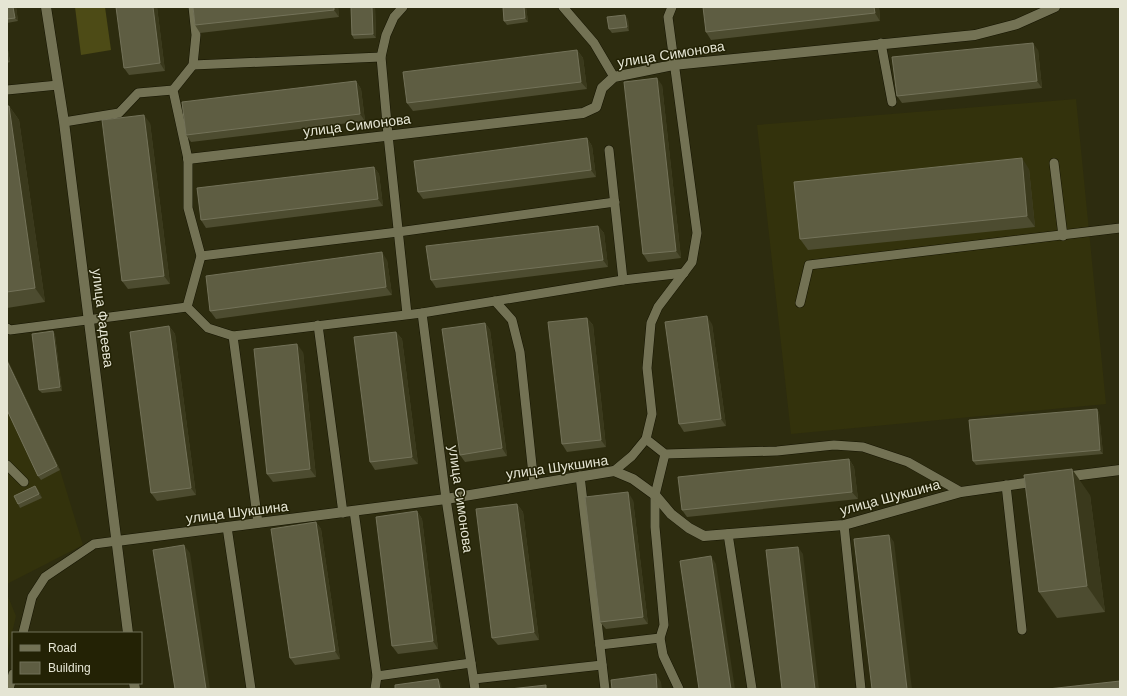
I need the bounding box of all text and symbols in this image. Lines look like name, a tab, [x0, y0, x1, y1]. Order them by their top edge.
street label: улица Симонова	[616, 38, 726, 70]
street label: улица Симонова	[302, 110, 412, 140]
street label: улица Фадеева	[89, 268, 117, 369]
street label: улица Симонова	[446, 444, 476, 554]
street label: улица Шукшина	[505, 452, 609, 482]
street label: улица Шукшина	[838, 476, 942, 518]
street label: улица Шукшина	[185, 498, 289, 526]
legend	[12, 632, 142, 684]
text: Road	[48, 641, 77, 655]
text: Building	[48, 661, 91, 675]

